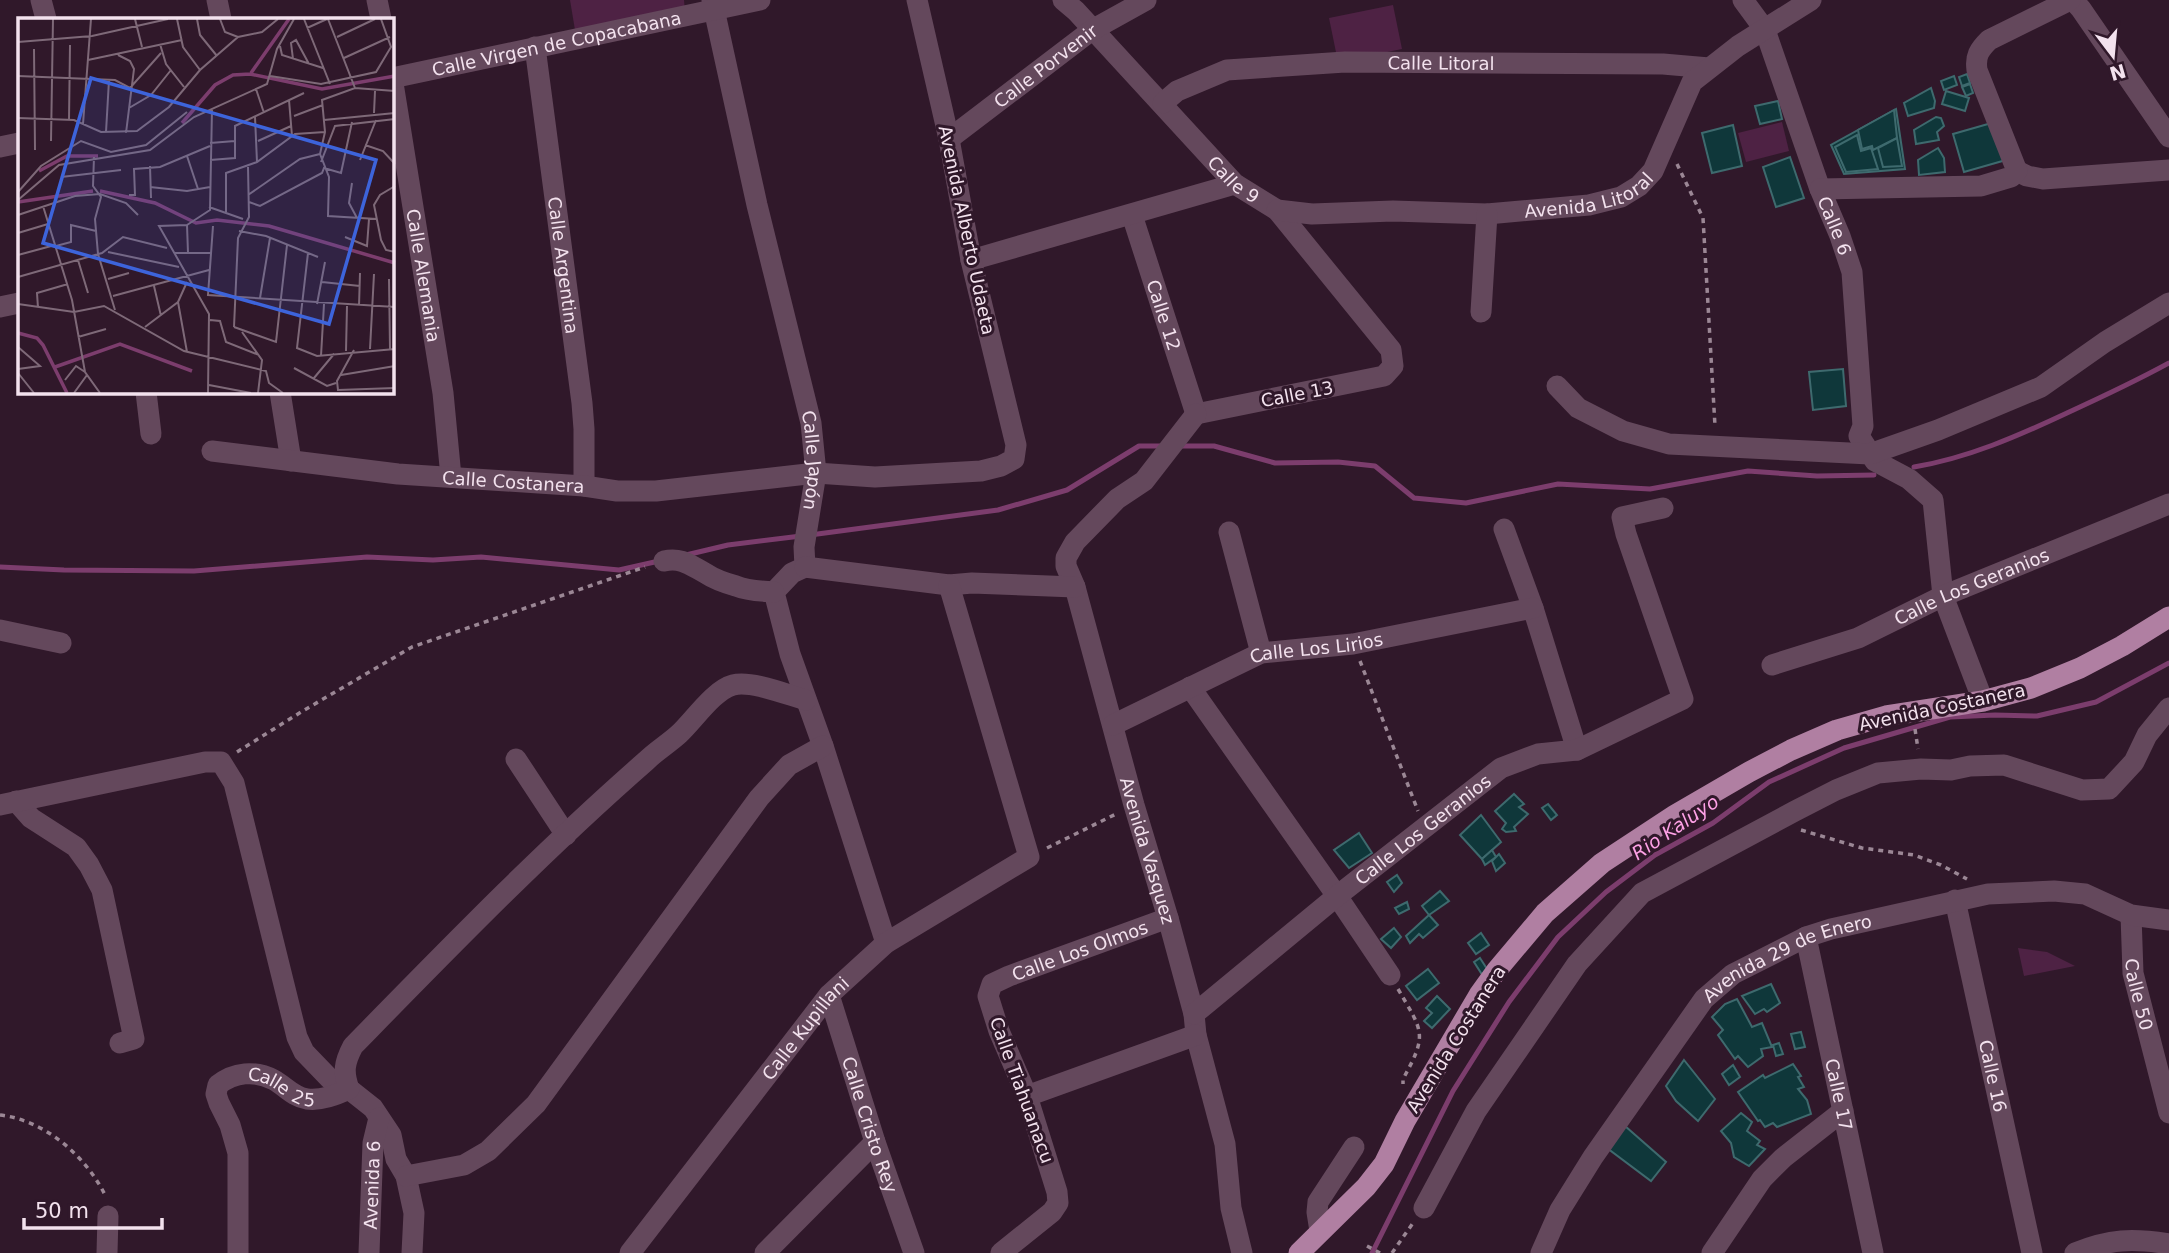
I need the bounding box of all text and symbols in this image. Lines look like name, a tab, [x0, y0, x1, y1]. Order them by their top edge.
street label: Calle Virgen de Copacabana	[430, 7, 683, 80]
inset map	[18, 18, 394, 394]
street label: Calle Porvenir	[989, 19, 1102, 112]
north arrow	[2078, 21, 2148, 91]
street label: Calle Litoral	[1387, 52, 1495, 73]
text: N	[2107, 60, 2128, 85]
street label: Avenida Alberto Udaeta	[935, 123, 999, 337]
street label: Calle 9	[1204, 151, 1263, 207]
street label: Avenida Litoral	[1523, 168, 1657, 221]
street label: Calle 6	[1814, 193, 1856, 258]
street label: Calle Argentina	[544, 195, 583, 335]
street label: Calle Alemania	[403, 207, 445, 344]
street label: Calle 12	[1143, 277, 1185, 353]
street label: Calle 13	[1259, 377, 1335, 411]
street label: Calle Japón	[798, 408, 827, 512]
street label: Calle Costanera	[442, 466, 585, 497]
street label: Calle Los Geranios	[1891, 544, 2052, 629]
street label: Calle Los Lirios	[1246, 628, 1385, 668]
street label: Avenida Costanera	[1857, 679, 2027, 735]
street label: Calle Los Geranios	[1350, 770, 1495, 889]
street label: Avenida Vasquez	[1116, 775, 1180, 926]
water label: Rio Kaluyo	[1627, 790, 1723, 864]
street label: Avenida 29 de Enero	[1698, 910, 1874, 1006]
street label: Calle Los Olmos	[1009, 916, 1151, 985]
street label: Calle 50	[2122, 958, 2158, 1032]
street label: Avenida Costanera	[1402, 962, 1510, 1116]
street label: Calle Kupillani	[757, 972, 853, 1084]
street label: Calle Tiahuanacu	[986, 1014, 1058, 1166]
street label: Calle 16	[1975, 1038, 2011, 1114]
street label: Calle Cristo Rey	[838, 1054, 903, 1196]
street label: Calle 17	[1822, 1056, 1857, 1133]
street label: Calle 25	[247, 1063, 316, 1110]
street label: Avenida 6	[359, 1140, 384, 1230]
scale bar	[24, 1186, 163, 1230]
text: 50 m	[35, 1199, 89, 1223]

